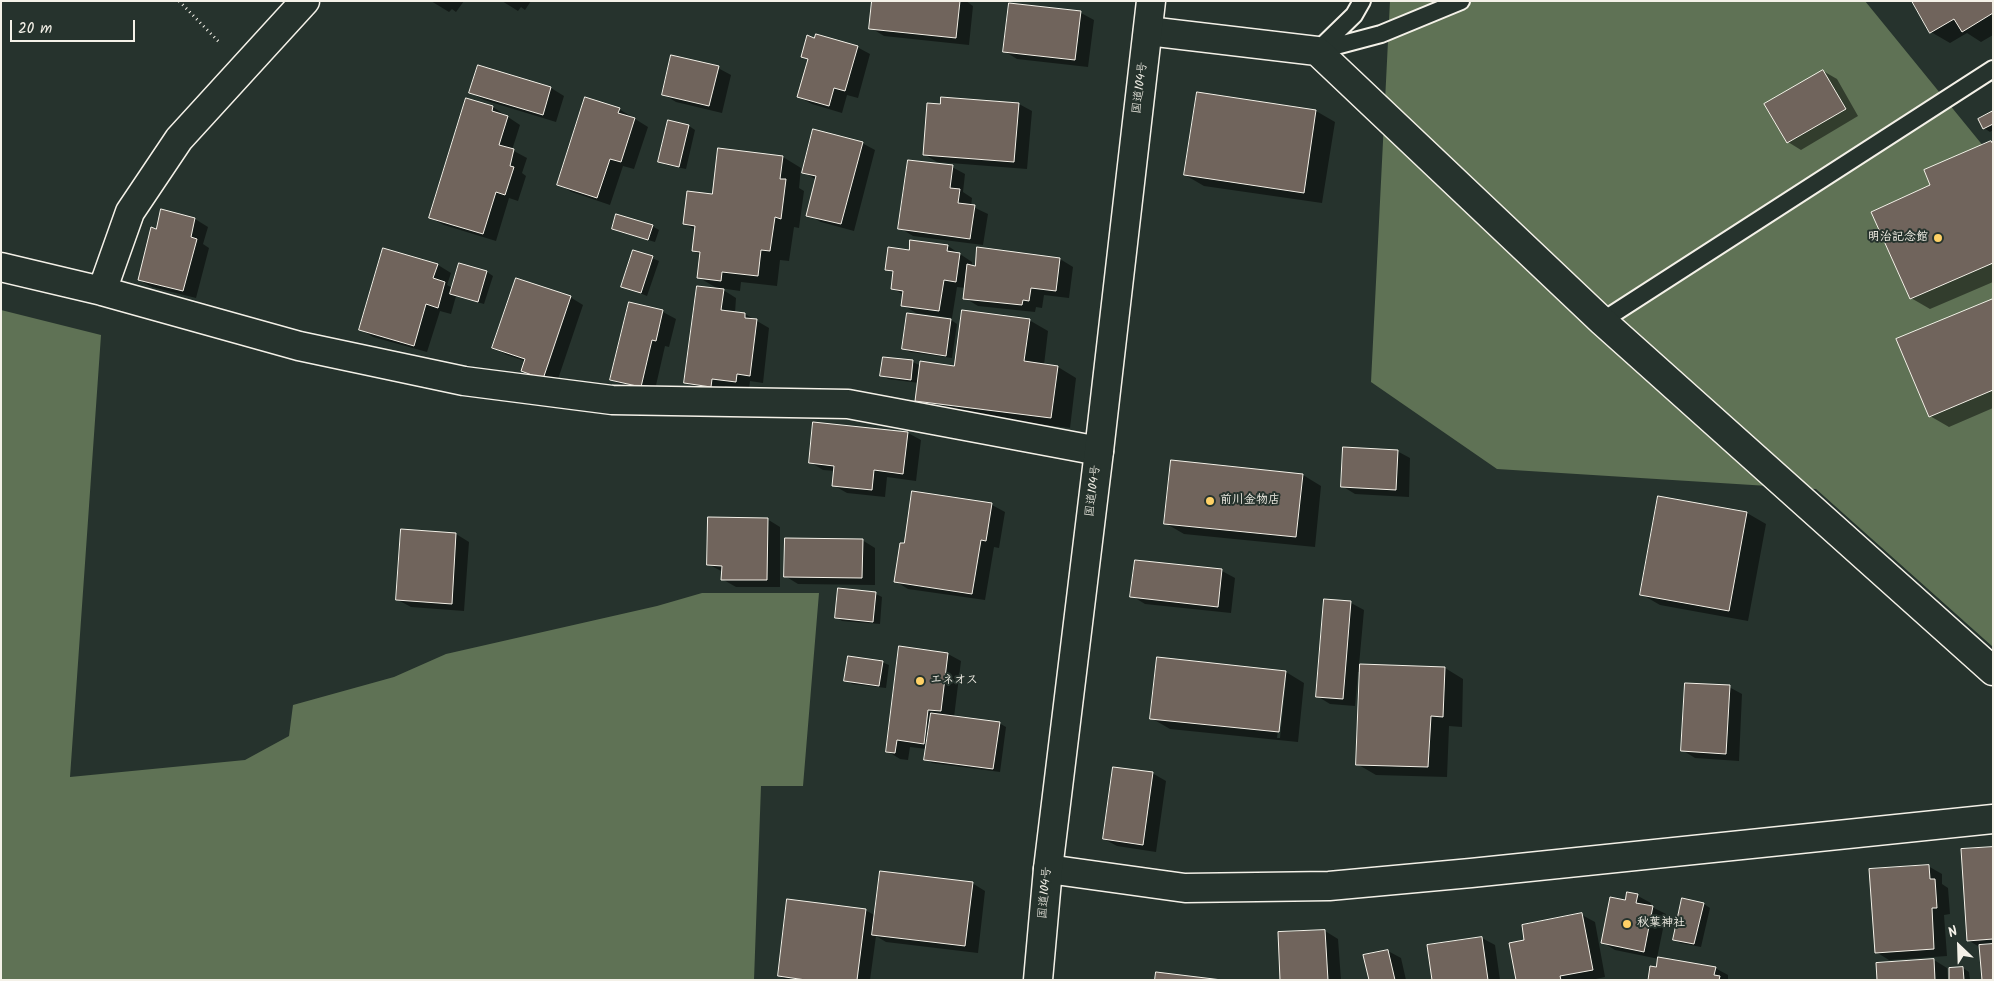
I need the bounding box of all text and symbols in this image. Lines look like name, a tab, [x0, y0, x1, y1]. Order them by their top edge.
scale bar	[12, 10, 138, 42]
text: 20 m	[18, 17, 52, 41]
street label: 国道104号	[1131, 61, 1151, 115]
place label: 明治記念館	[1868, 231, 1928, 245]
marker: 明治記念館	[1932, 232, 1944, 244]
street label: 国道104号	[1084, 464, 1104, 518]
place label: 前川金物店	[1220, 494, 1280, 508]
marker: 前川金物店	[1204, 495, 1216, 507]
place label: エネオス	[930, 674, 978, 688]
marker: エネオス	[914, 675, 926, 687]
street label: 国道104号	[1037, 866, 1055, 920]
place label: 秋葉神社	[1637, 917, 1685, 931]
marker: 秋葉神社	[1621, 918, 1633, 930]
text: N	[1944, 920, 1961, 944]
north arrow	[1934, 921, 1984, 971]

